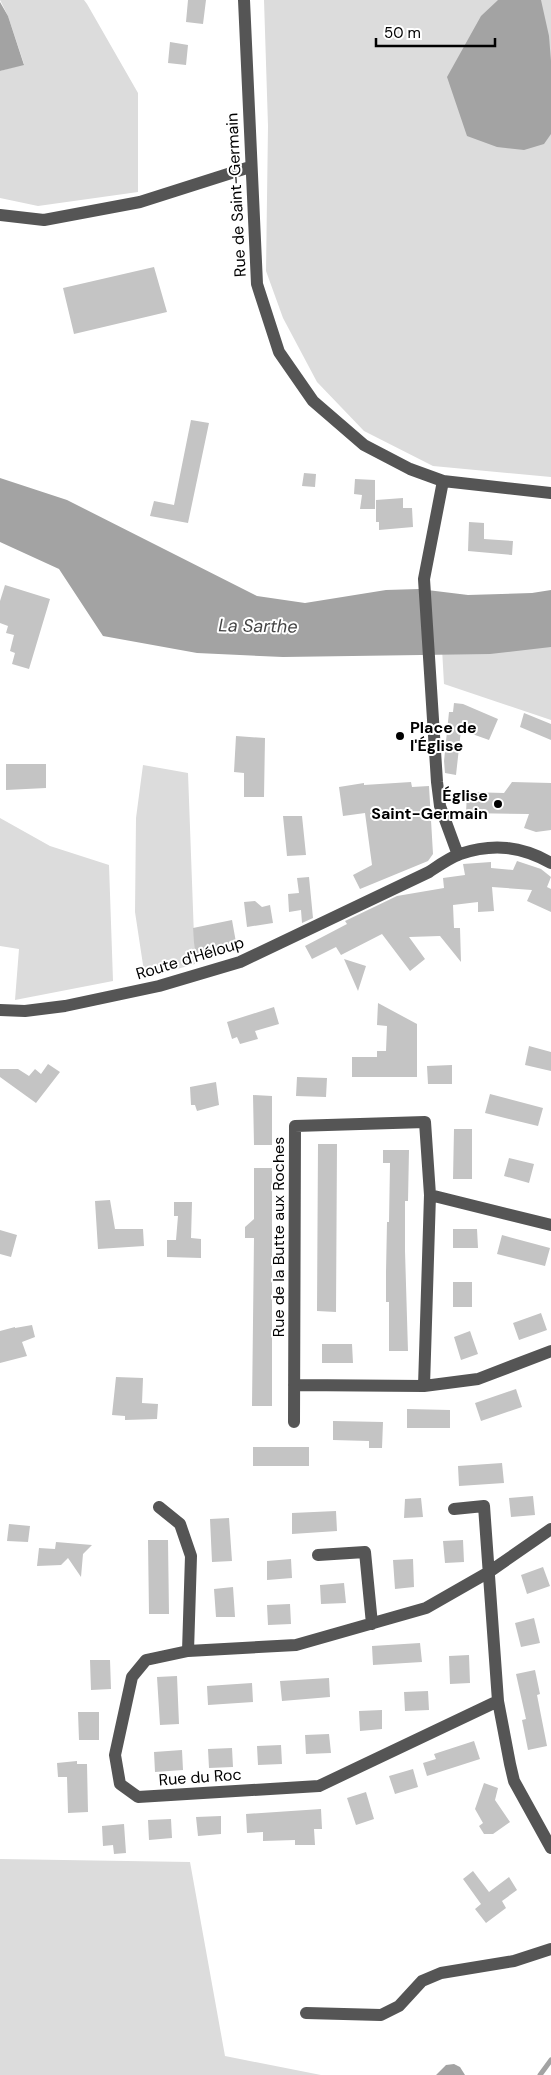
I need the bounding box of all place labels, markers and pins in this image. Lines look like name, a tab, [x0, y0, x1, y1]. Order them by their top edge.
place label: Place de l'Église	[410, 717, 477, 756]
marker: Place de l'Église	[394, 730, 406, 742]
place label: Église Saint-Germain	[371, 785, 488, 824]
marker: Église Saint-Germain	[492, 798, 504, 810]

